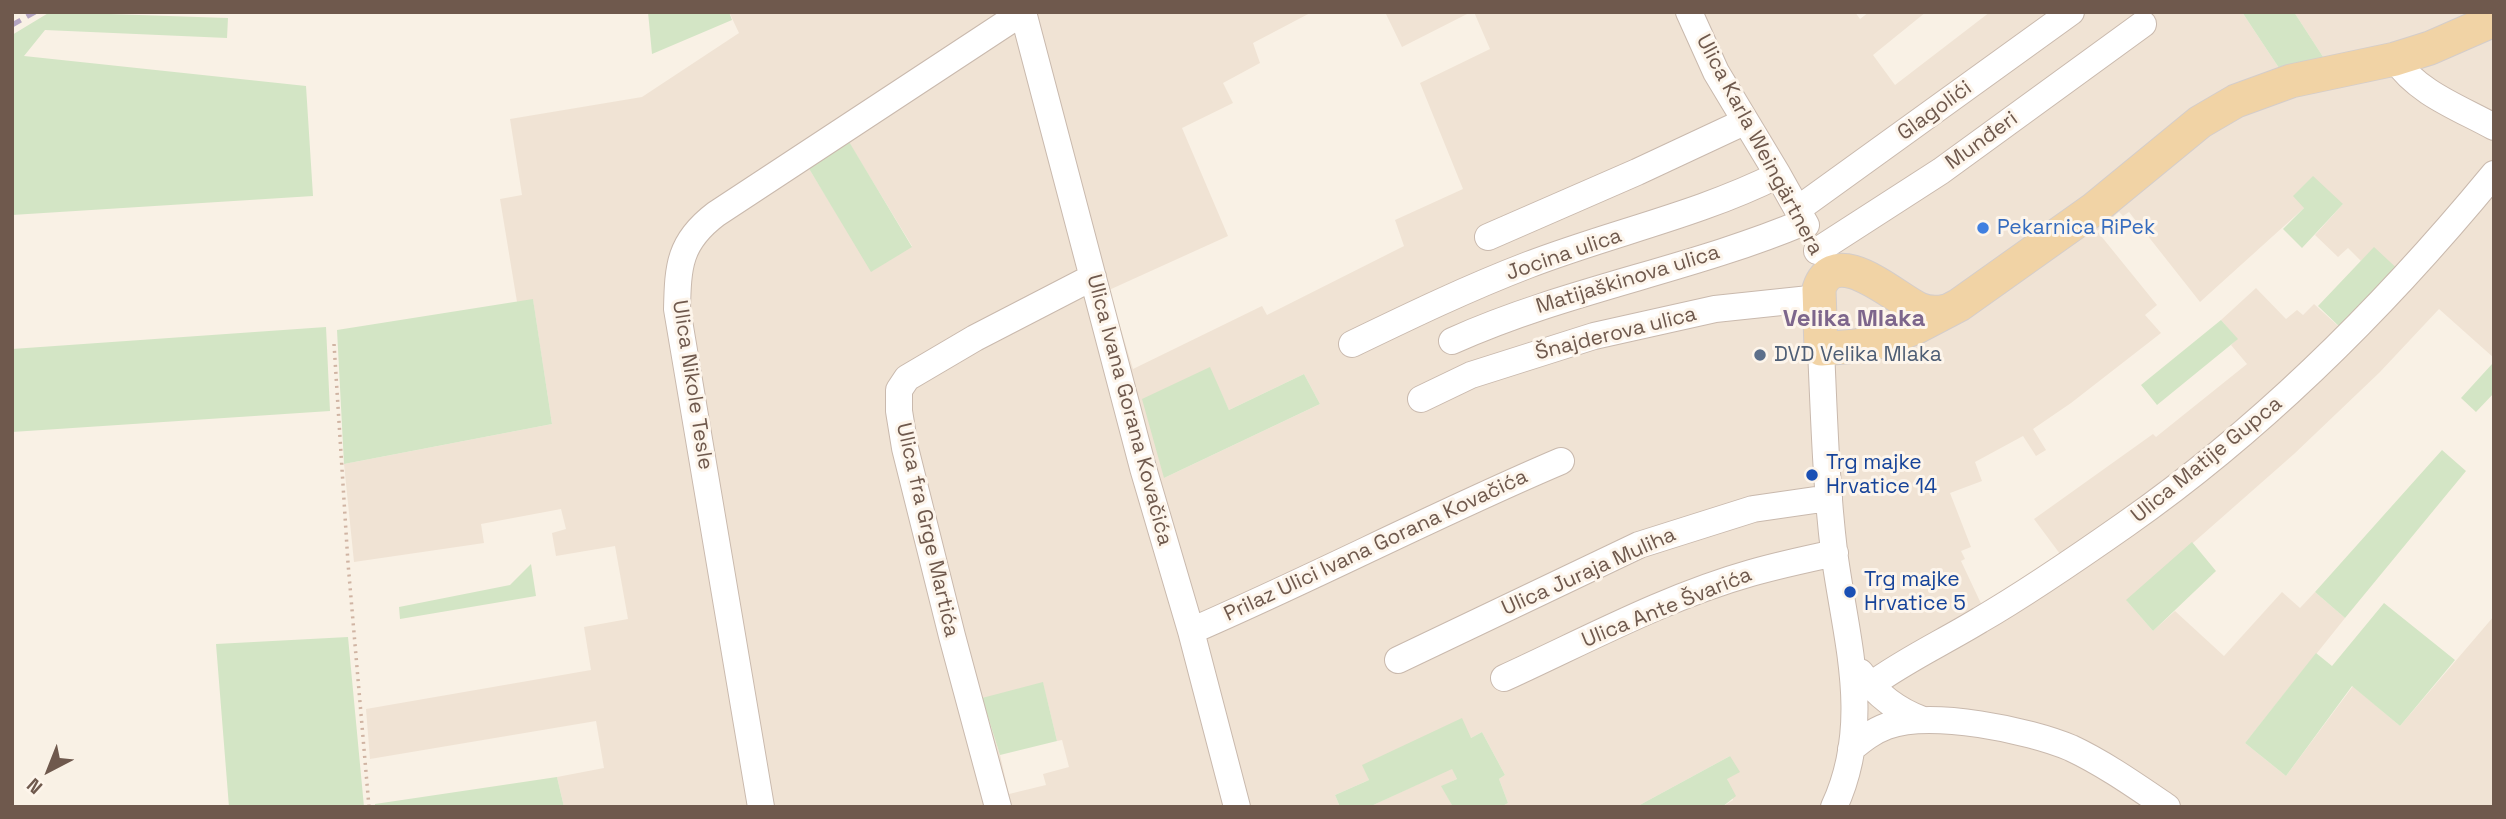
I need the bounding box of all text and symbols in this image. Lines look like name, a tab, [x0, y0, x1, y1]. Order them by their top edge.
street label: Ulica Karla Weingärtnera	[1690, 30, 1828, 260]
street label: Glagolići	[1893, 76, 1977, 146]
street label: Munđeri	[1941, 106, 2023, 176]
place label: Pekarnica RiPek	[1997, 215, 2155, 241]
marker: Pekarnica RiPek	[1975, 220, 1991, 236]
street label: Jocina ulica	[1503, 223, 1625, 287]
street label: Matijaškinova ulica	[1533, 240, 1723, 320]
street label: Ulica Ivana Gorana Kovačića	[1081, 272, 1177, 548]
street label: Ulica Nikole Tesle	[666, 298, 718, 472]
street label: Šnajderova ulica	[1533, 302, 1699, 366]
district label: Velika Mlaka	[1783, 305, 1925, 333]
place label: DVD Velika Mlaka	[1774, 342, 1942, 368]
marker: DVD Velika Mlaka	[1752, 347, 1768, 363]
street label: Ulica Matije Gupca	[2127, 392, 2287, 528]
street label: Ulica fra Grge Martića	[890, 421, 964, 639]
place label: Trg majke Hrvatice 14	[1826, 450, 1937, 500]
street label: Prilaz Ulici Ivana Gorana Kovačića	[1220, 464, 1532, 628]
marker: Trg majke Hrvatice 14	[1804, 467, 1820, 483]
street label: Ulica Juraja Muliha	[1498, 522, 1680, 622]
street label: Ulica Ante Švarića	[1578, 562, 1756, 654]
place label: Trg majke Hrvatice 5	[1864, 567, 1966, 617]
marker: Trg majke Hrvatice 5	[1842, 584, 1858, 600]
north arrow	[14, 735, 84, 805]
text: N	[22, 772, 48, 800]

